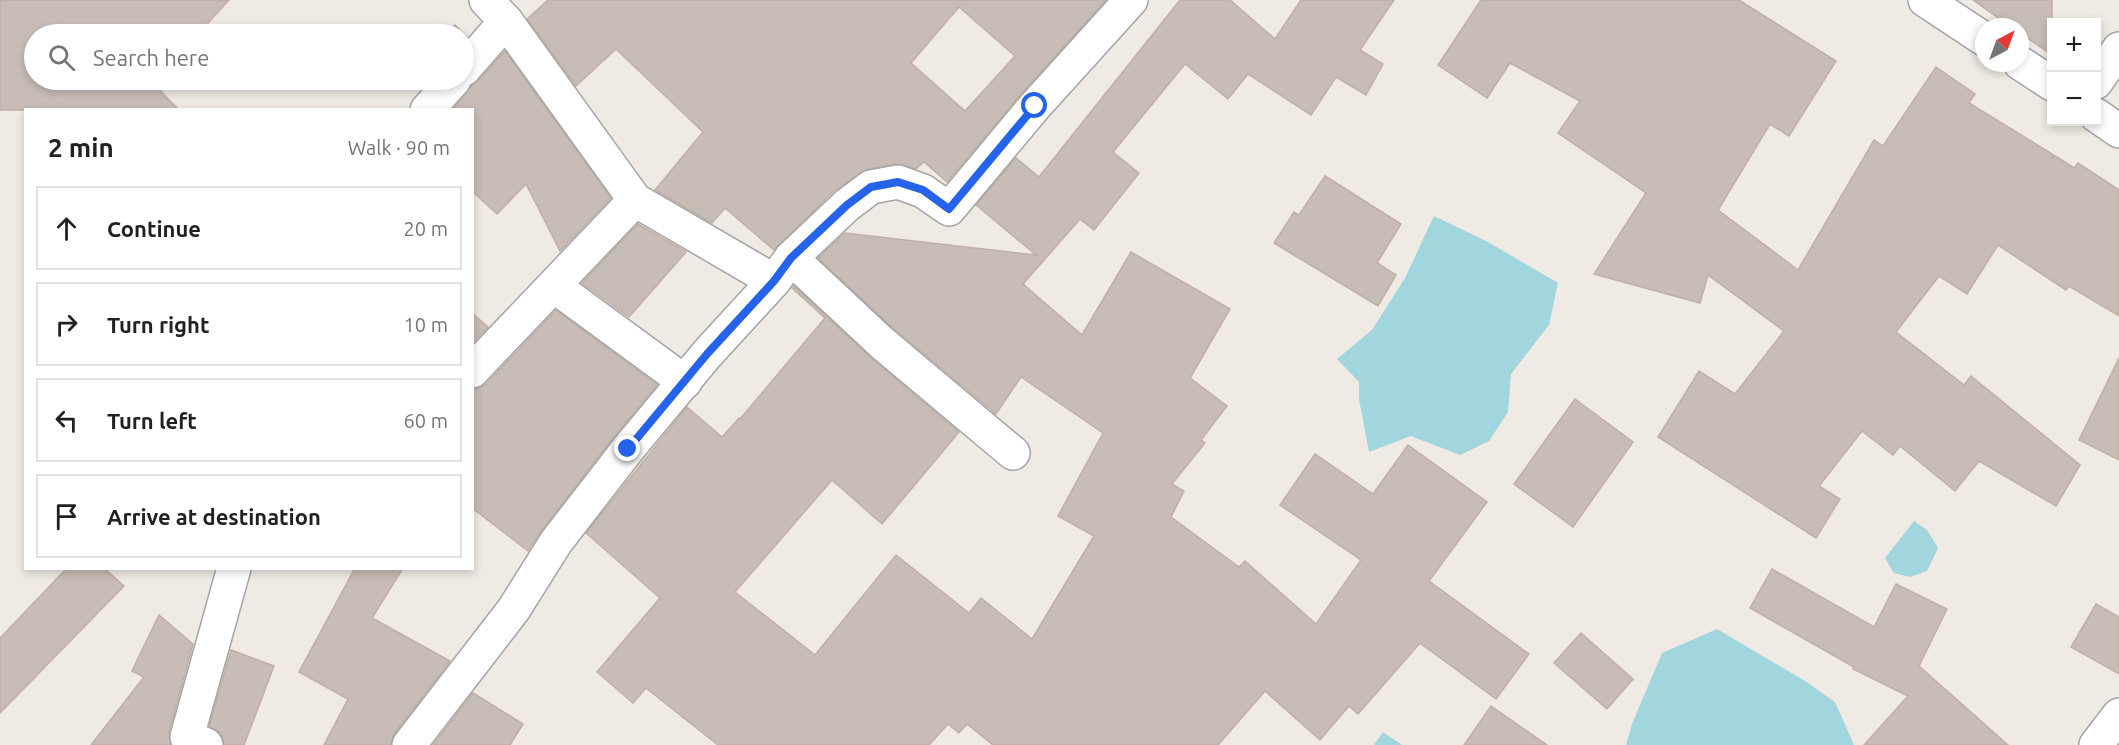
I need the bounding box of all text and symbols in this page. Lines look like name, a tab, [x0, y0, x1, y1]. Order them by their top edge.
north arrow	[1975, 18, 2029, 72]
map controls	[2047, 18, 2101, 126]
button: +	[2047, 18, 2101, 72]
search box	[24, 24, 474, 90]
icon: search	[45, 41, 78, 74]
text: Search here	[93, 45, 209, 70]
button: −	[2047, 72, 2101, 126]
route start	[1021, 92, 1047, 118]
text: 2 min	[48, 133, 114, 162]
text: Walk · 90 m	[348, 136, 450, 159]
icon: ahead	[50, 212, 83, 245]
text: Continue	[107, 216, 201, 241]
text: 20 m	[404, 217, 448, 240]
icon: right	[50, 308, 83, 341]
text: Turn right	[107, 312, 209, 337]
text: 10 m	[404, 313, 448, 336]
icon: left	[50, 404, 83, 437]
text: Turn left	[107, 408, 197, 433]
text: 60 m	[404, 409, 448, 432]
route end	[614, 435, 640, 461]
icon: arrive	[50, 500, 83, 533]
text: Arrive at destination	[107, 504, 321, 529]

